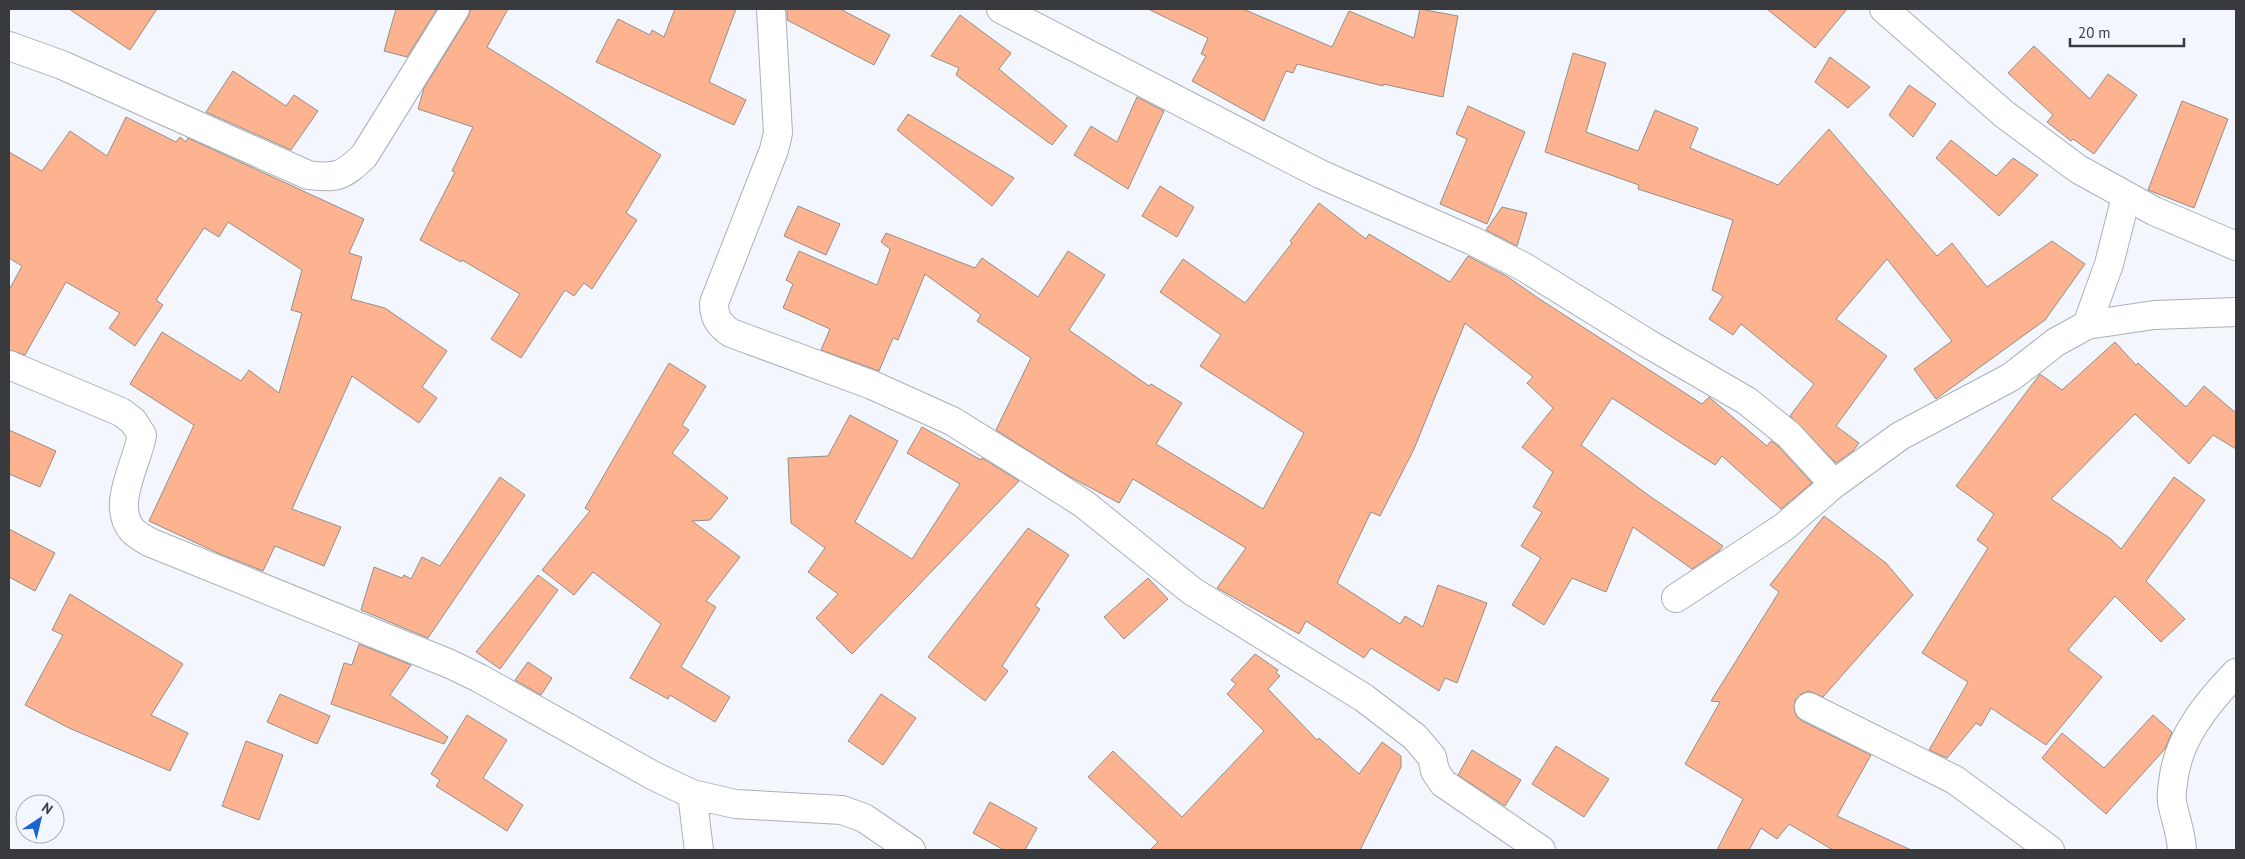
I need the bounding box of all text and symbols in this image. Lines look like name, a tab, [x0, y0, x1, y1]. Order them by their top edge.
scale bar	[2070, 15, 2184, 47]
text: 20 m	[2078, 23, 2111, 42]
north arrow	[15, 794, 65, 844]
text: N	[39, 798, 56, 818]

